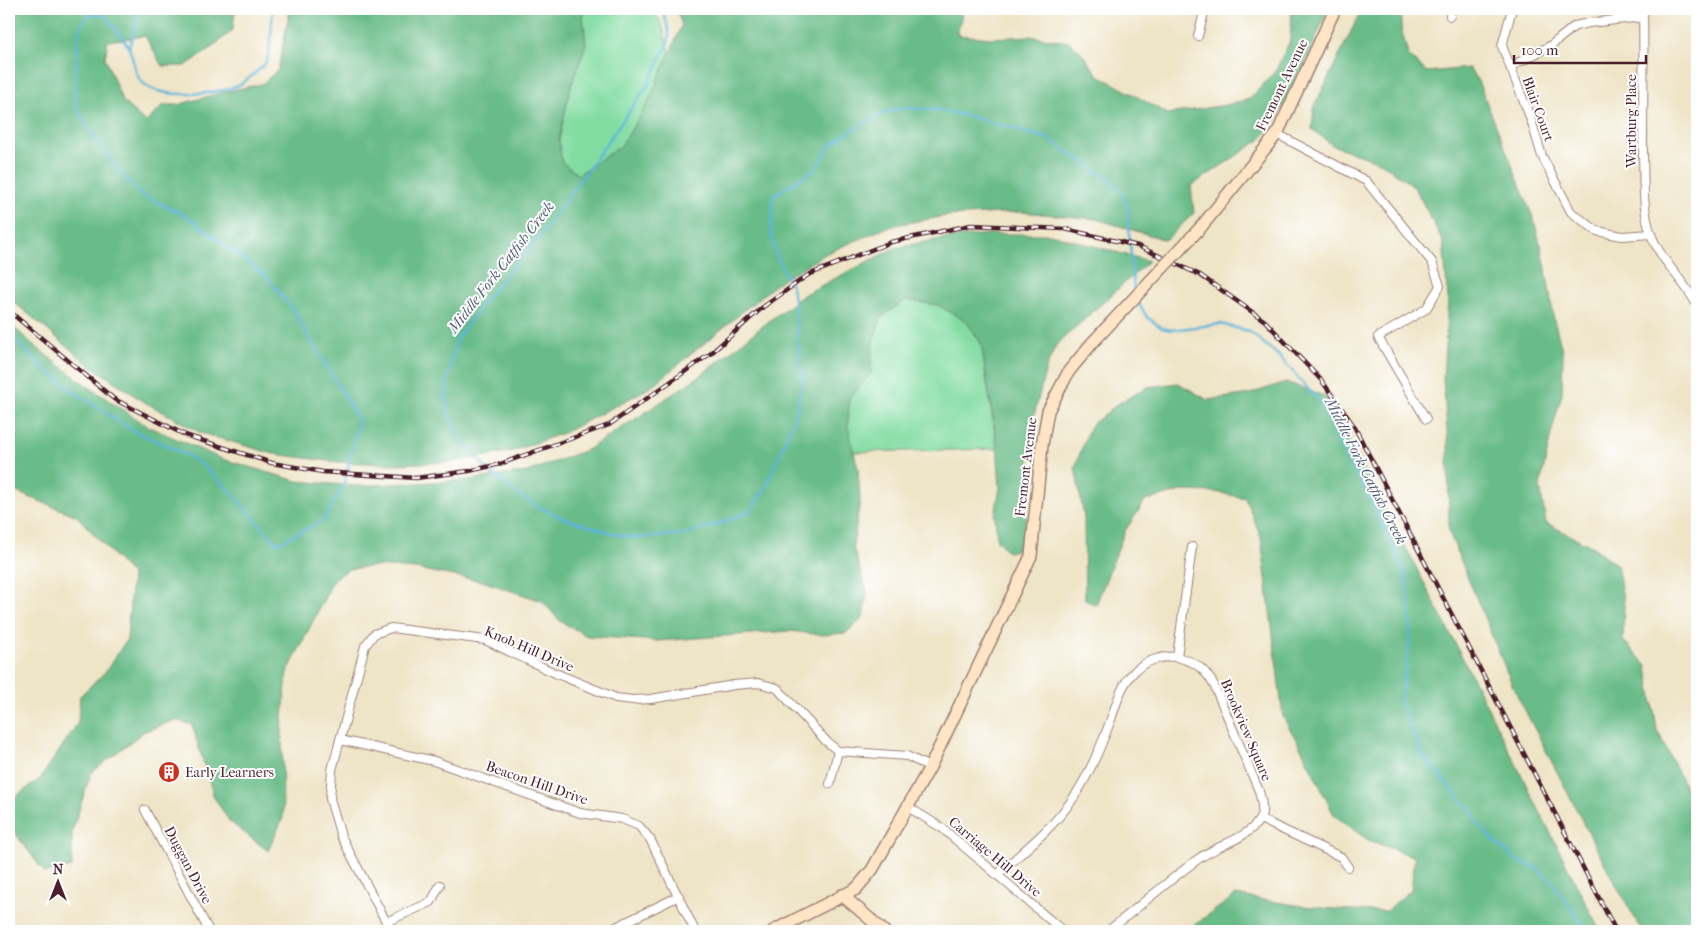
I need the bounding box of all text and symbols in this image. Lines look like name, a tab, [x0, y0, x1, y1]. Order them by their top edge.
scale bar	[1514, 32, 1646, 64]
street label: Fremont Avenue	[1252, 36, 1312, 134]
text: 100 m	[1521, 41, 1559, 59]
street label: Blair Court	[1518, 74, 1558, 144]
street label: Wartburg Place	[1623, 74, 1640, 169]
water label: Middle Fork Catfish Creek	[443, 197, 558, 337]
water label: Middle Fork Catfish Creek	[1321, 394, 1411, 547]
street label: Fremont Avenue	[1011, 416, 1041, 518]
street label: Knob Hill Drive	[482, 622, 576, 676]
street label: Brookview Square	[1217, 676, 1275, 784]
street label: Beacon Hill Drive	[484, 758, 590, 808]
building icon: Early Learners	[157, 760, 181, 784]
place label: Early Learners	[185, 764, 274, 781]
street label: Carriage Hill Drive	[945, 813, 1045, 901]
street label: Duggan Drive	[160, 823, 216, 907]
north arrow	[32, 858, 82, 908]
text: N	[53, 861, 64, 878]

